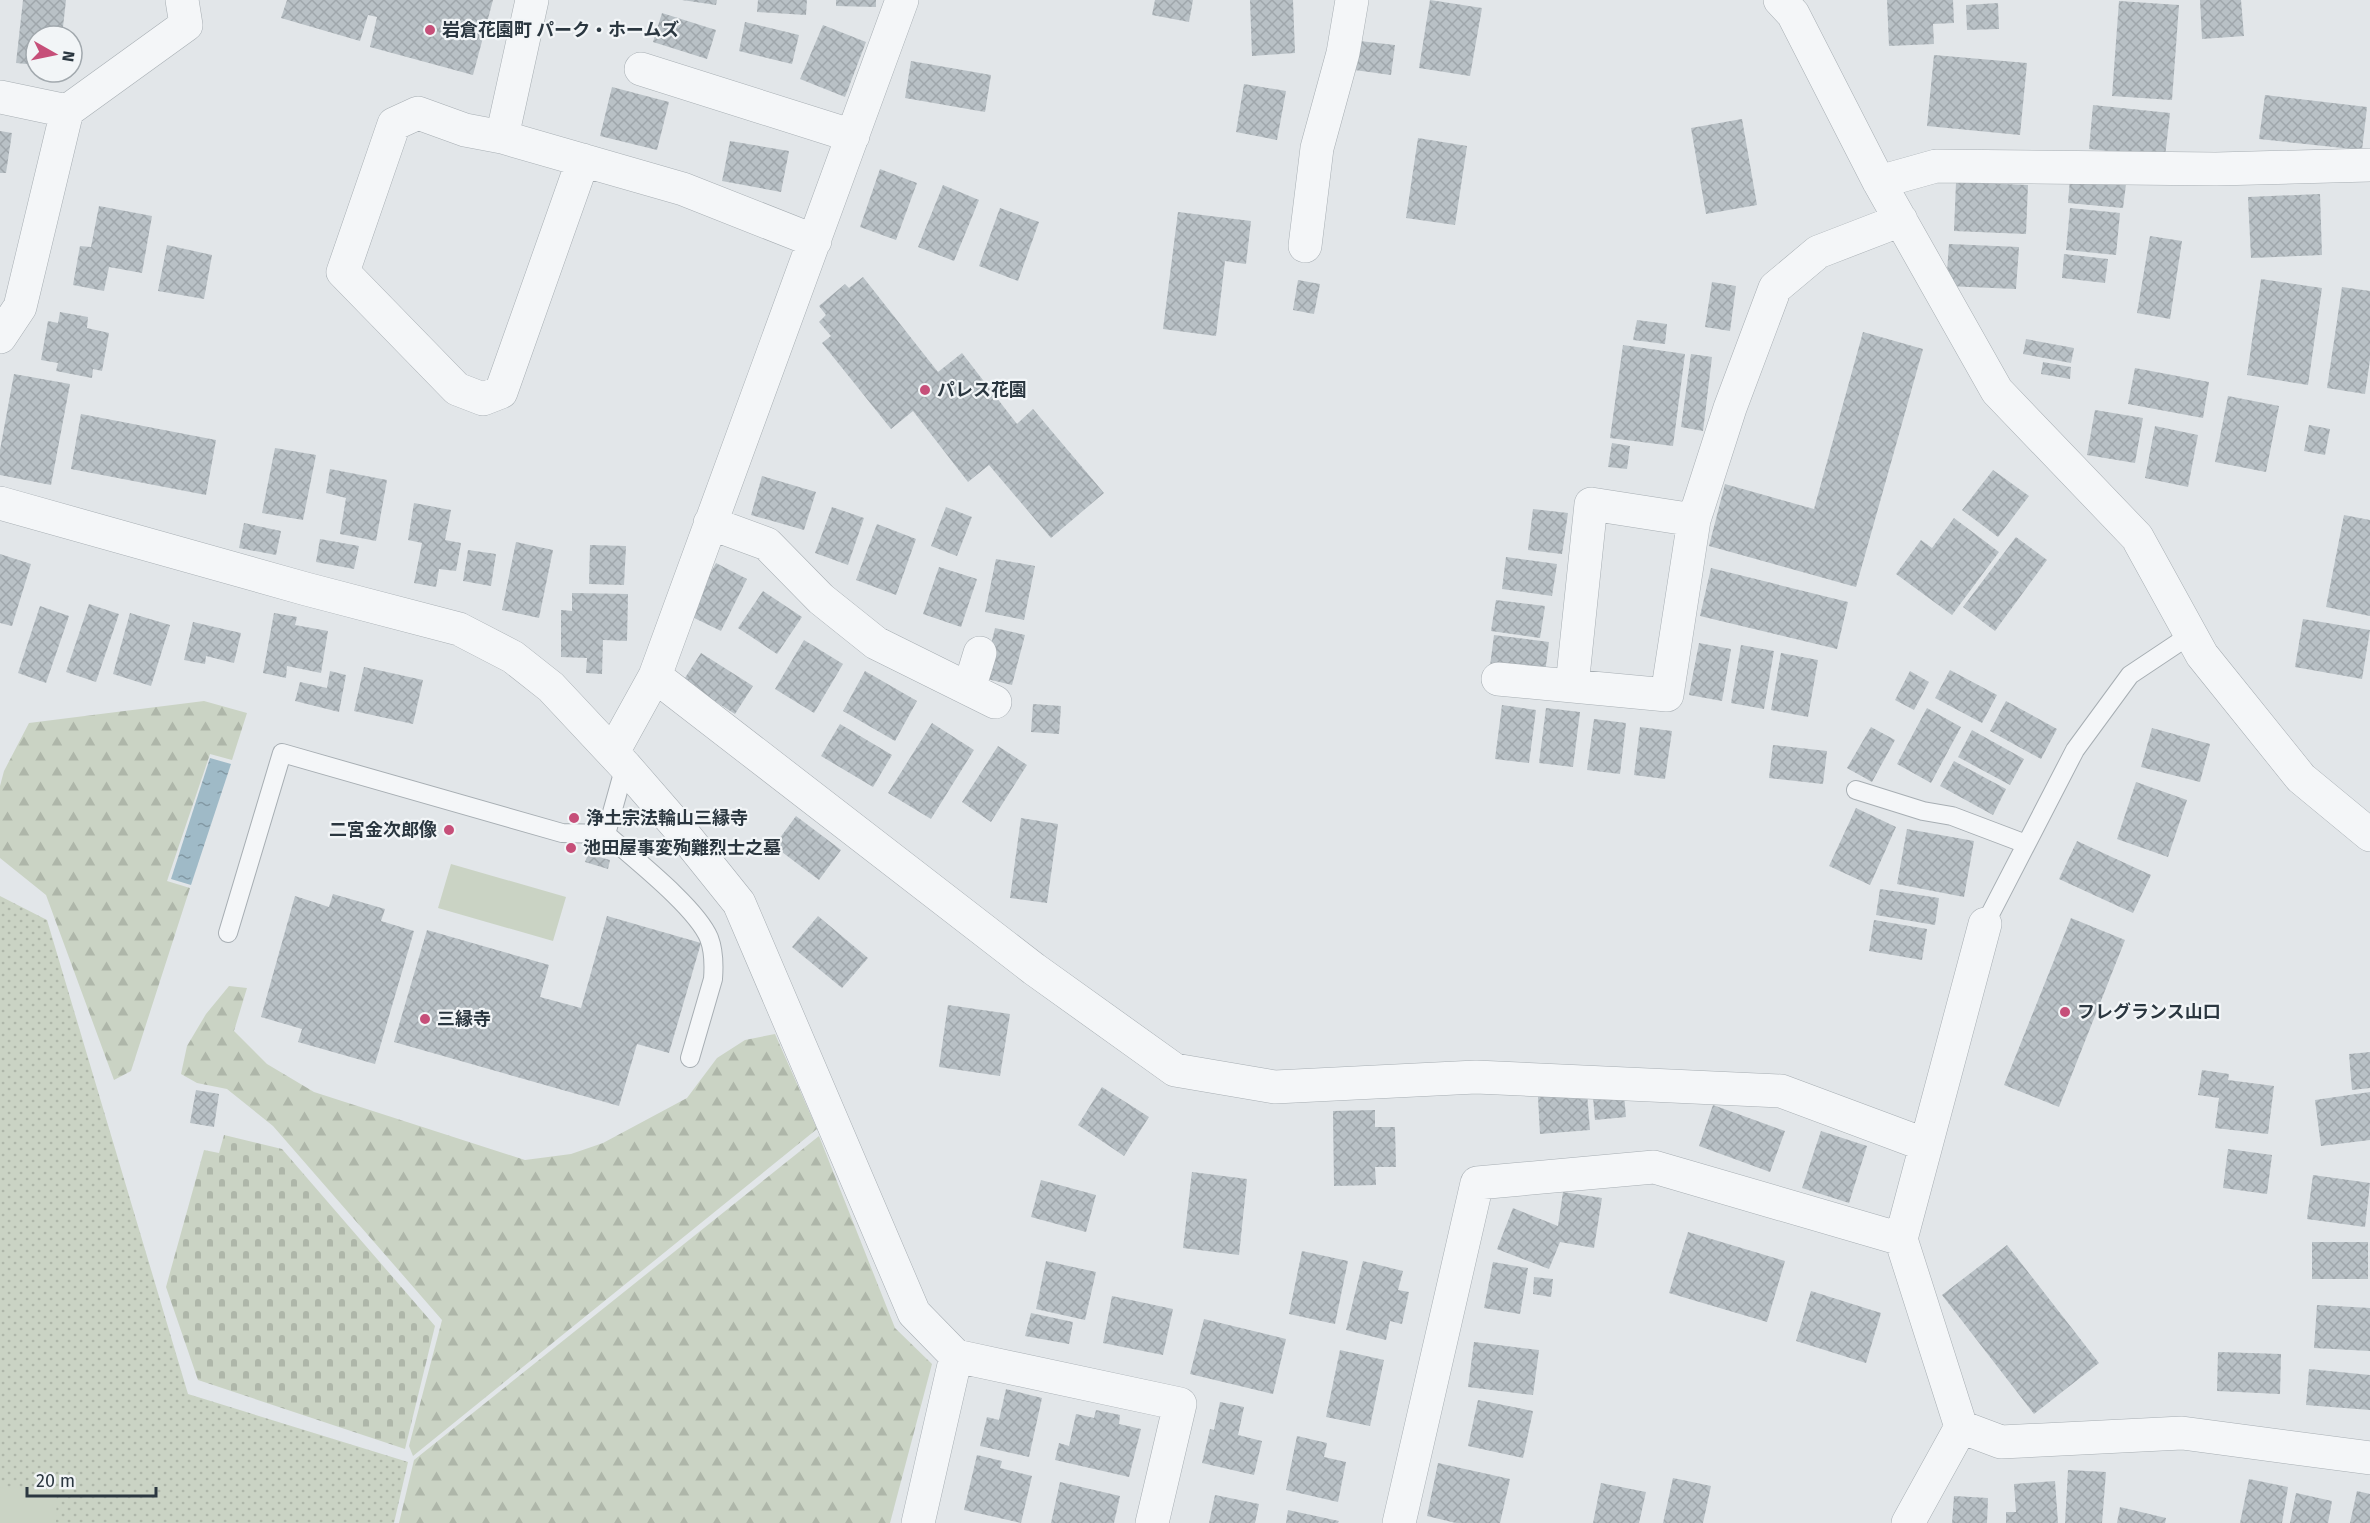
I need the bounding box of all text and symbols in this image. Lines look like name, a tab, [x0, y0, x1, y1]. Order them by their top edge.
place label: 岩倉花園町 パーク・ホームズ	[442, 19, 679, 41]
marker: 岩倉花園町 パーク・ホームズ	[423, 23, 437, 37]
north arrow	[24, 24, 84, 84]
text: N	[58, 50, 79, 63]
place label: パレス花園	[937, 379, 1027, 401]
marker: パレス花園	[918, 383, 932, 397]
place label: 浄土宗法輪山三縁寺	[586, 807, 748, 829]
marker: 浄土宗法輪山三縁寺	[567, 811, 581, 825]
place label: 二宮金次郎像	[329, 819, 437, 841]
marker: 二宮金次郎像	[442, 823, 456, 837]
place label: 池田屋事変殉難烈士之墓	[583, 837, 781, 859]
marker: 池田屋事変殉難烈士之墓	[564, 841, 578, 855]
place label: フレグランス山口	[2077, 1001, 2221, 1023]
marker: フレグランス山口	[2058, 1005, 2072, 1019]
place label: 三縁寺	[437, 1008, 491, 1030]
marker: 三縁寺	[418, 1012, 432, 1026]
scale bar	[27, 1460, 156, 1498]
text: 20 m	[36, 1470, 75, 1492]

